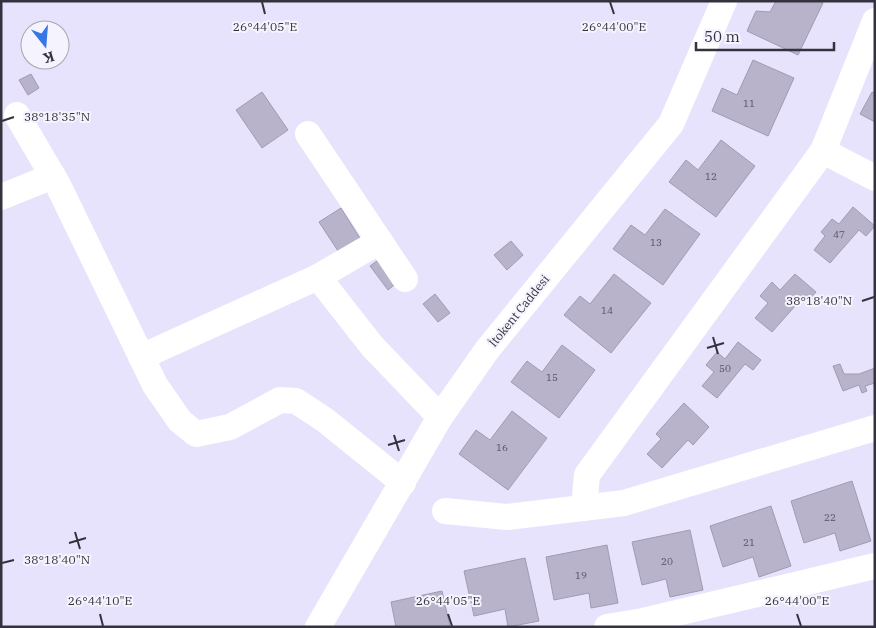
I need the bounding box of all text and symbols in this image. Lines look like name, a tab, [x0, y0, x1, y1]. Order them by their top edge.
text: 26°44'05"E	[233, 19, 297, 34]
text: 26°44'00"E	[582, 19, 646, 34]
north arrow	[20, 20, 70, 70]
scale bar	[696, 20, 834, 52]
text: 50 m	[704, 27, 740, 46]
text: K	[41, 47, 57, 68]
house number: 11	[743, 97, 755, 110]
text: 38°18'35"N	[24, 109, 90, 124]
house number: 12	[705, 170, 717, 183]
house number: 47	[833, 228, 845, 241]
house number: 13	[650, 236, 662, 249]
street label: İtokent Caddesi	[485, 272, 552, 350]
text: 38°18'40"N	[786, 293, 852, 308]
house number: 14	[601, 304, 613, 317]
house number: 50	[719, 362, 731, 375]
house number: 15	[546, 371, 558, 384]
house number: 16	[496, 441, 508, 454]
house number: 22	[824, 511, 836, 524]
house number: 21	[743, 536, 755, 549]
text: 38°18'40"N	[24, 552, 90, 567]
house number: 20	[661, 555, 673, 568]
house number: 19	[575, 569, 587, 582]
text: 26°44'10"E	[68, 593, 132, 608]
text: 26°44'05"E	[416, 593, 480, 608]
text: 26°44'00"E	[765, 593, 829, 608]

